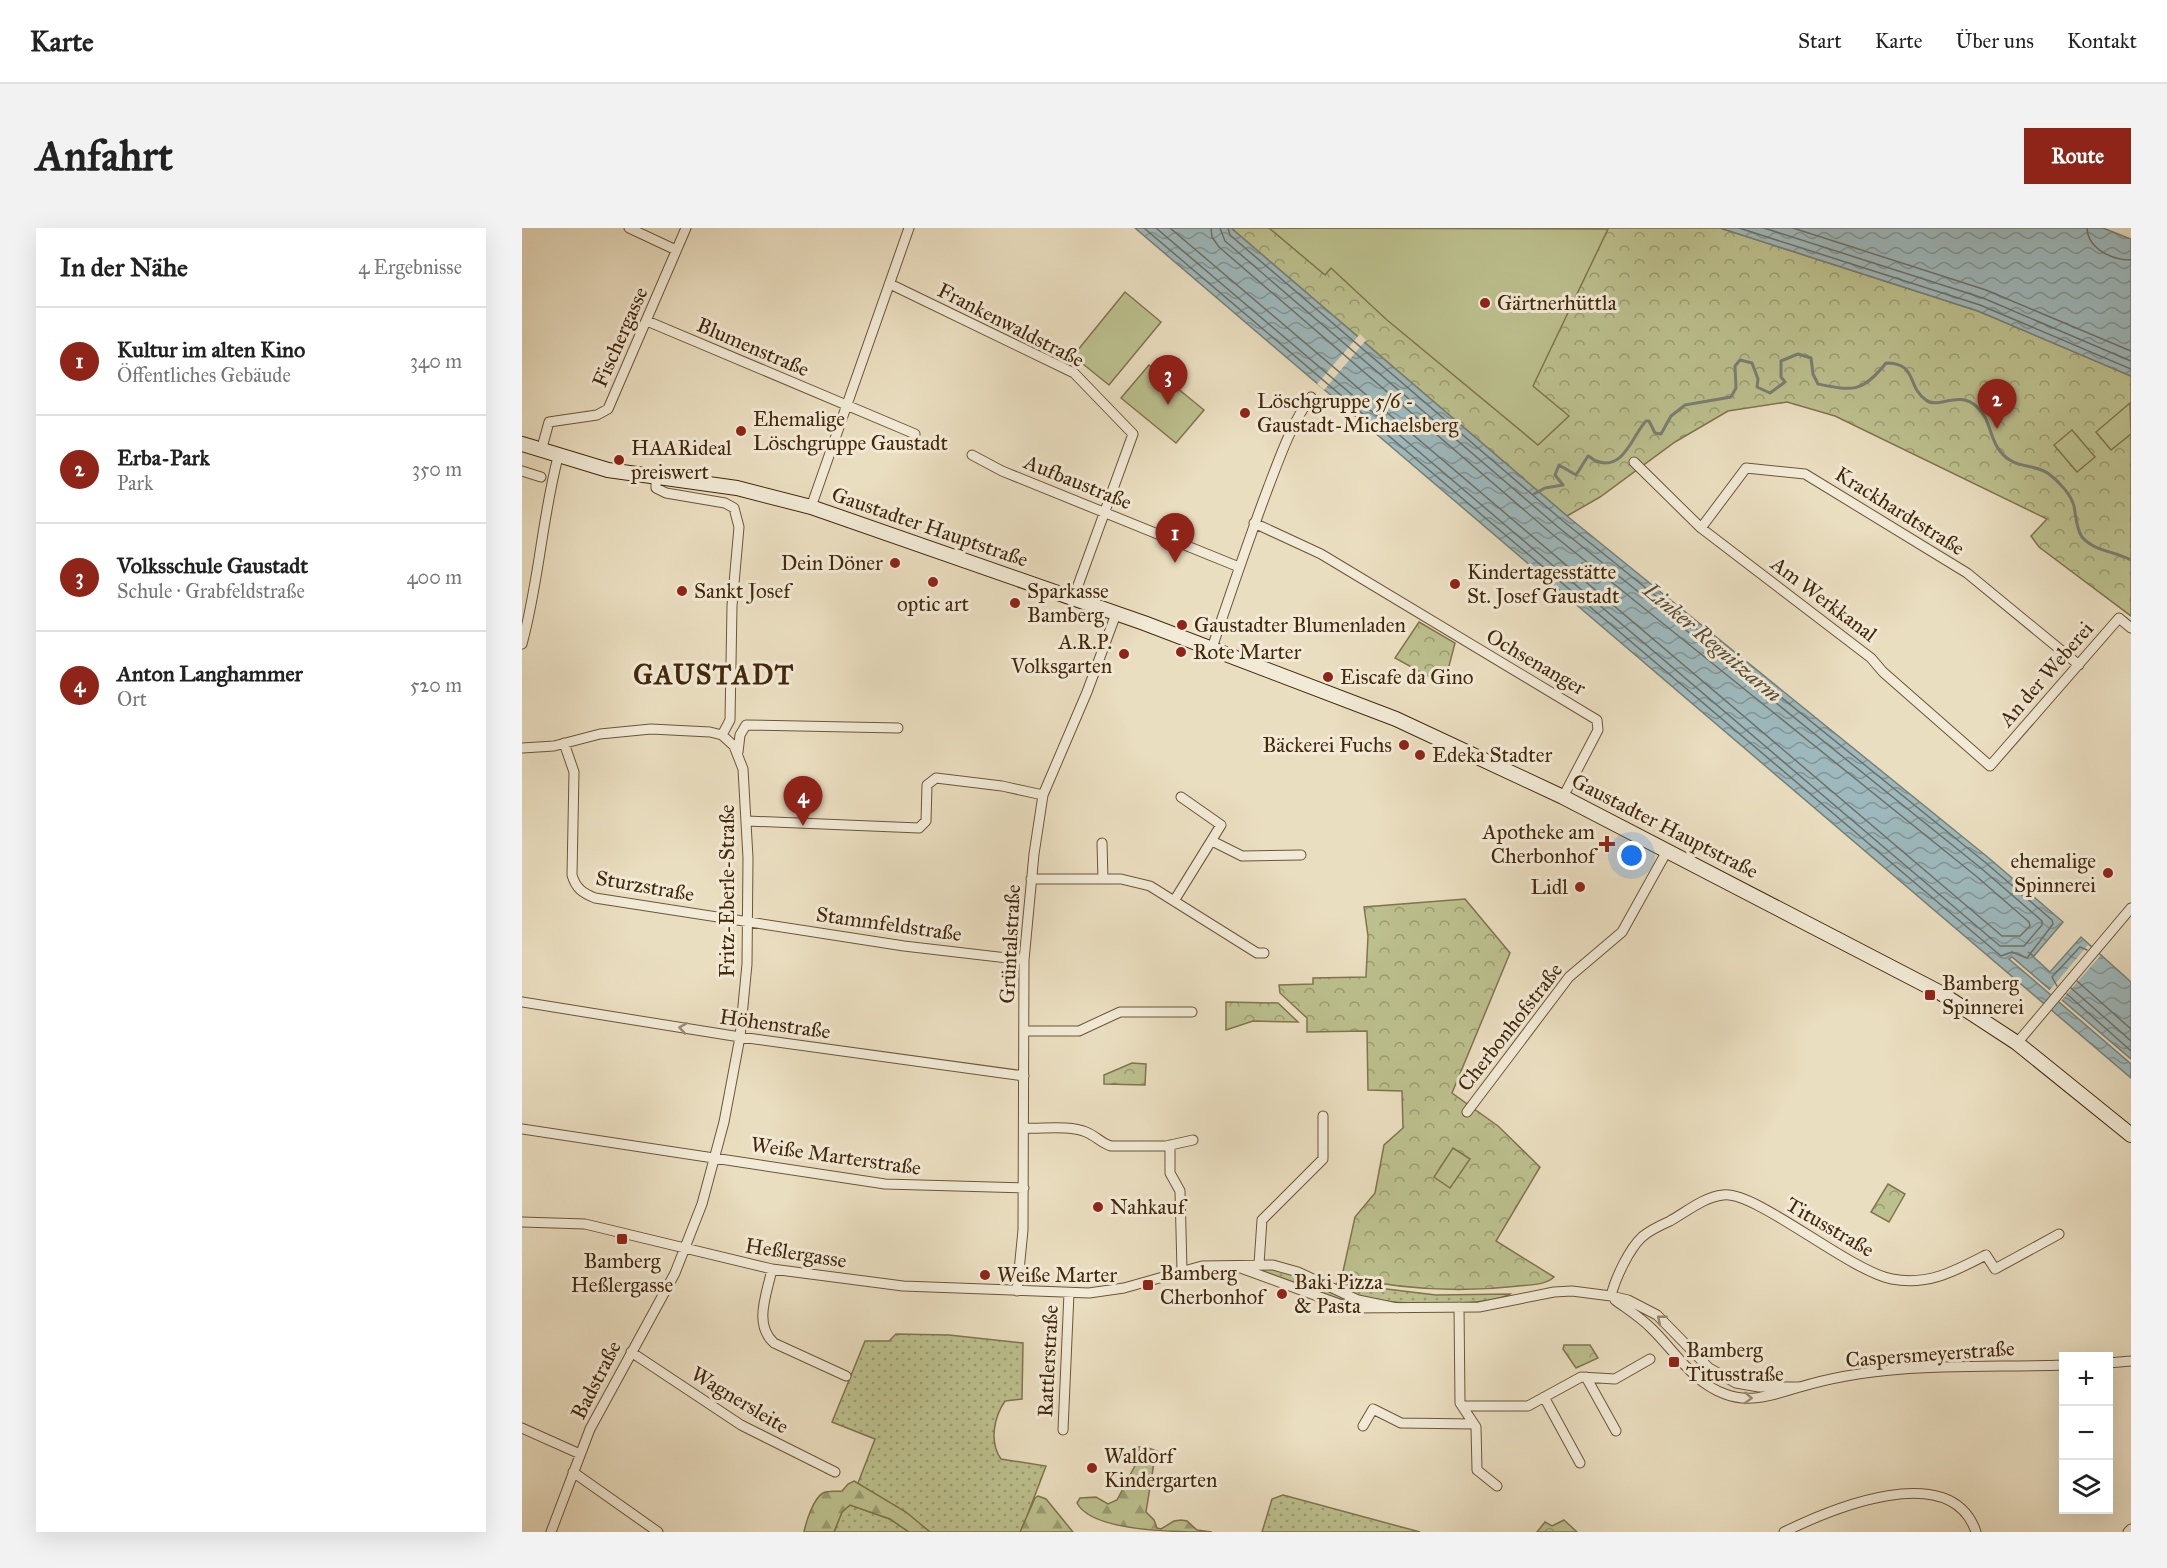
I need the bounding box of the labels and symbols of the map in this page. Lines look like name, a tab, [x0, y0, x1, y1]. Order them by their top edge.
street label: Frankenwaldstraße	[933, 277, 1089, 373]
street label: Fischergasse	[586, 283, 654, 391]
place label: Gärtnerhüttla	[1497, 290, 1617, 316]
marker: Gärtnerhüttla	[1478, 296, 1492, 310]
street label: Blumenstraße	[693, 312, 813, 382]
pin: 3	[1148, 356, 1188, 405]
pin: 2	[1978, 380, 2016, 429]
place label: Löschgruppe 5/6 - Gaustadt-Michaelsberg	[1257, 388, 1459, 438]
place label: Ehemalige Löschgruppe Gaustadt	[753, 406, 949, 456]
marker: Löschgruppe 5/6 - Gaustadt-Michaelsberg	[1238, 406, 1252, 420]
marker: Ehemalige Löschgruppe Gaustadt	[734, 424, 748, 438]
place label: HAARideal preiswert	[630, 435, 732, 485]
street label: Aufbaustraße	[1019, 448, 1136, 515]
marker: HAARideal preiswert	[612, 453, 626, 467]
street label: Krackhardtstraße	[1830, 461, 1970, 561]
street label: Gaustadter Hauptstraße	[828, 481, 1032, 573]
pin: 1	[1156, 514, 1194, 563]
place label: Dein Döner	[781, 550, 883, 576]
street label: Am Werkkanal	[1765, 550, 1882, 648]
marker: Dein Döner	[888, 556, 902, 570]
place label: Kindertagesstätte St. Josef Gaustadt	[1467, 559, 1620, 609]
marker: optic art	[926, 575, 940, 589]
water label: Linker Regnitzarm	[1637, 576, 1788, 708]
marker: Kindertagesstätte St. Josef Gaustadt	[1448, 577, 1462, 591]
place label: Sankt Josef	[694, 578, 793, 604]
place label: Sparkasse Bamberg	[1027, 578, 1109, 628]
marker: Sankt Josef	[675, 584, 689, 598]
place label: optic art	[897, 591, 970, 617]
marker: Sparkasse Bamberg	[1008, 596, 1022, 610]
place label: Gaustadter Blumenladen	[1194, 612, 1406, 638]
street label: An der Weberei	[1993, 616, 2099, 733]
marker: Gaustadter Blumenladen	[1175, 618, 1189, 632]
street label: Ochsenanger	[1481, 623, 1591, 701]
place label: A.R.P. Volksgarten	[1010, 629, 1112, 679]
place label: Rote Marter	[1193, 639, 1302, 665]
marker: Rote Marter	[1174, 645, 1188, 659]
marker: A.R.P. Volksgarten	[1117, 647, 1131, 661]
district label: GAUSTADT	[633, 658, 795, 691]
place label: Eiscafe da Gino	[1340, 664, 1474, 690]
marker: Eiscafe da Gino	[1321, 670, 1335, 684]
place label: Bäckerei Fuchs	[1262, 732, 1392, 758]
marker: Bäckerei Fuchs	[1397, 738, 1411, 752]
place label: Edeka Stadter	[1432, 742, 1552, 768]
marker: Edeka Stadter	[1413, 748, 1427, 762]
street label: Gaustadter Hauptstraße	[1567, 768, 1763, 884]
pin: 4	[784, 776, 822, 826]
street label: Fritz-Eberle-Straße	[714, 804, 740, 978]
place label: Apotheke am Cherbonhof	[1482, 819, 1598, 869]
marker: Apotheke am Cherbonhof	[1600, 837, 1614, 851]
your location	[1617, 841, 1646, 870]
place label: ehemalige Spinnerei	[2010, 848, 2096, 898]
street label: Sturzstraße	[594, 865, 697, 908]
marker: ehemalige Spinnerei	[2101, 866, 2115, 880]
place label: Lidl	[1531, 874, 1568, 900]
marker: Lidl	[1573, 880, 1587, 894]
street label: Grüntalstraße	[994, 884, 1026, 1004]
street label: Stammfeldstraße	[814, 901, 964, 947]
street label: Cherbonhofstraße	[1452, 957, 1568, 1096]
place label: Bamberg Spinnerei	[1942, 970, 2024, 1020]
marker: Bamberg Spinnerei	[1923, 988, 1937, 1002]
street label: Höhenstraße	[718, 1003, 832, 1045]
one-way arrow	[678, 1022, 687, 1034]
street label: Weiße Marterstraße	[749, 1131, 923, 1181]
street label: Titusstraße	[1781, 1191, 1879, 1263]
place label: Nahkauf	[1110, 1194, 1188, 1220]
marker: Nahkauf	[1091, 1200, 1105, 1214]
marker: Bamberg Heßlergasse	[615, 1232, 629, 1246]
street label: Heßlergasse	[743, 1232, 849, 1274]
place label: Bamberg Heßlergasse	[571, 1248, 673, 1298]
place label: Bamberg Cherbonhof	[1160, 1260, 1267, 1310]
place label: Weiße Marter	[997, 1262, 1117, 1288]
marker: Weiße Marter	[978, 1268, 992, 1282]
place label: Baki Pizza & Pasta	[1294, 1269, 1383, 1319]
marker: Bamberg Cherbonhof	[1141, 1278, 1155, 1292]
marker: Baki Pizza & Pasta	[1275, 1287, 1289, 1301]
street label: Rattlerstraße	[1032, 1304, 1064, 1418]
one-way arrow	[1657, 1315, 1668, 1326]
street label: Caspersmeyerstraße	[1845, 1335, 2016, 1373]
street label: Badstraße	[565, 1336, 627, 1424]
place label: Bamberg Titusstraße	[1686, 1337, 1784, 1387]
marker: Bamberg Titusstraße	[1667, 1355, 1681, 1369]
street label: Wagnersleite	[686, 1361, 794, 1439]
one-way arrow	[1744, 1391, 1753, 1404]
place label: Waldorf Kindergarten	[1104, 1443, 1217, 1493]
marker: Waldorf Kindergarten	[1085, 1461, 1099, 1475]

